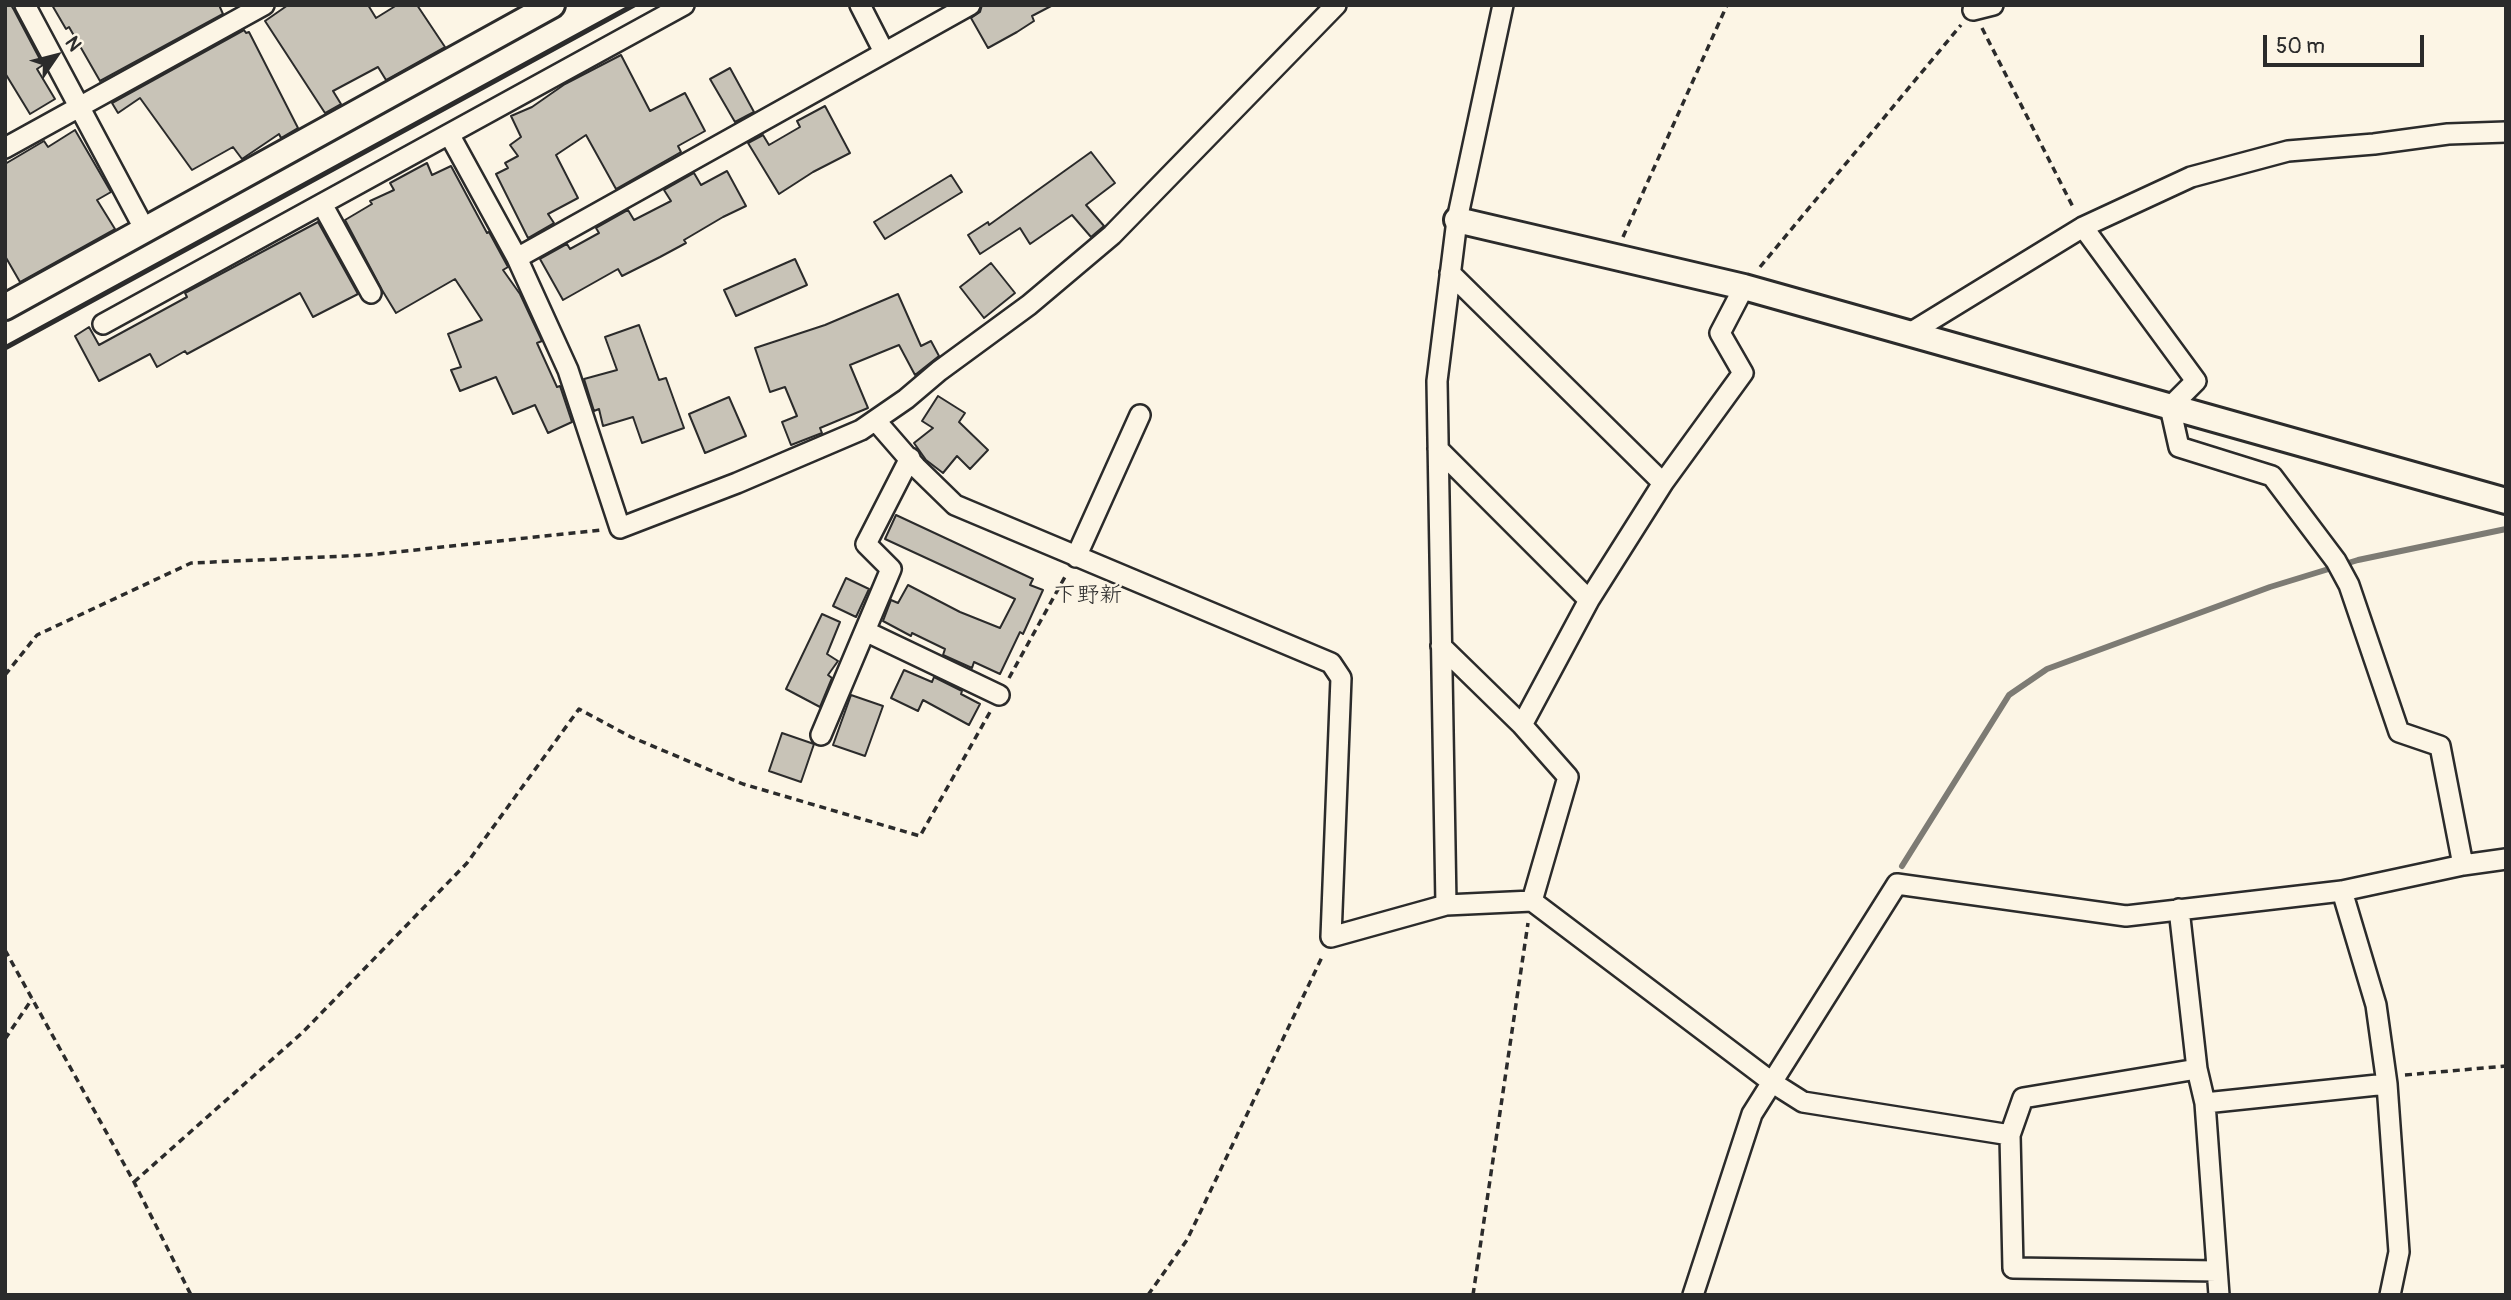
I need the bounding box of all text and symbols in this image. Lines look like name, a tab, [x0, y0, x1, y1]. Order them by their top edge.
north arrow	[21, 21, 91, 91]
scale bar	[2266, 21, 2427, 65]
text: N	[60, 32, 87, 56]
text: 50 m	[2276, 33, 2325, 60]
district label: 下野新	[1054, 582, 1122, 610]

